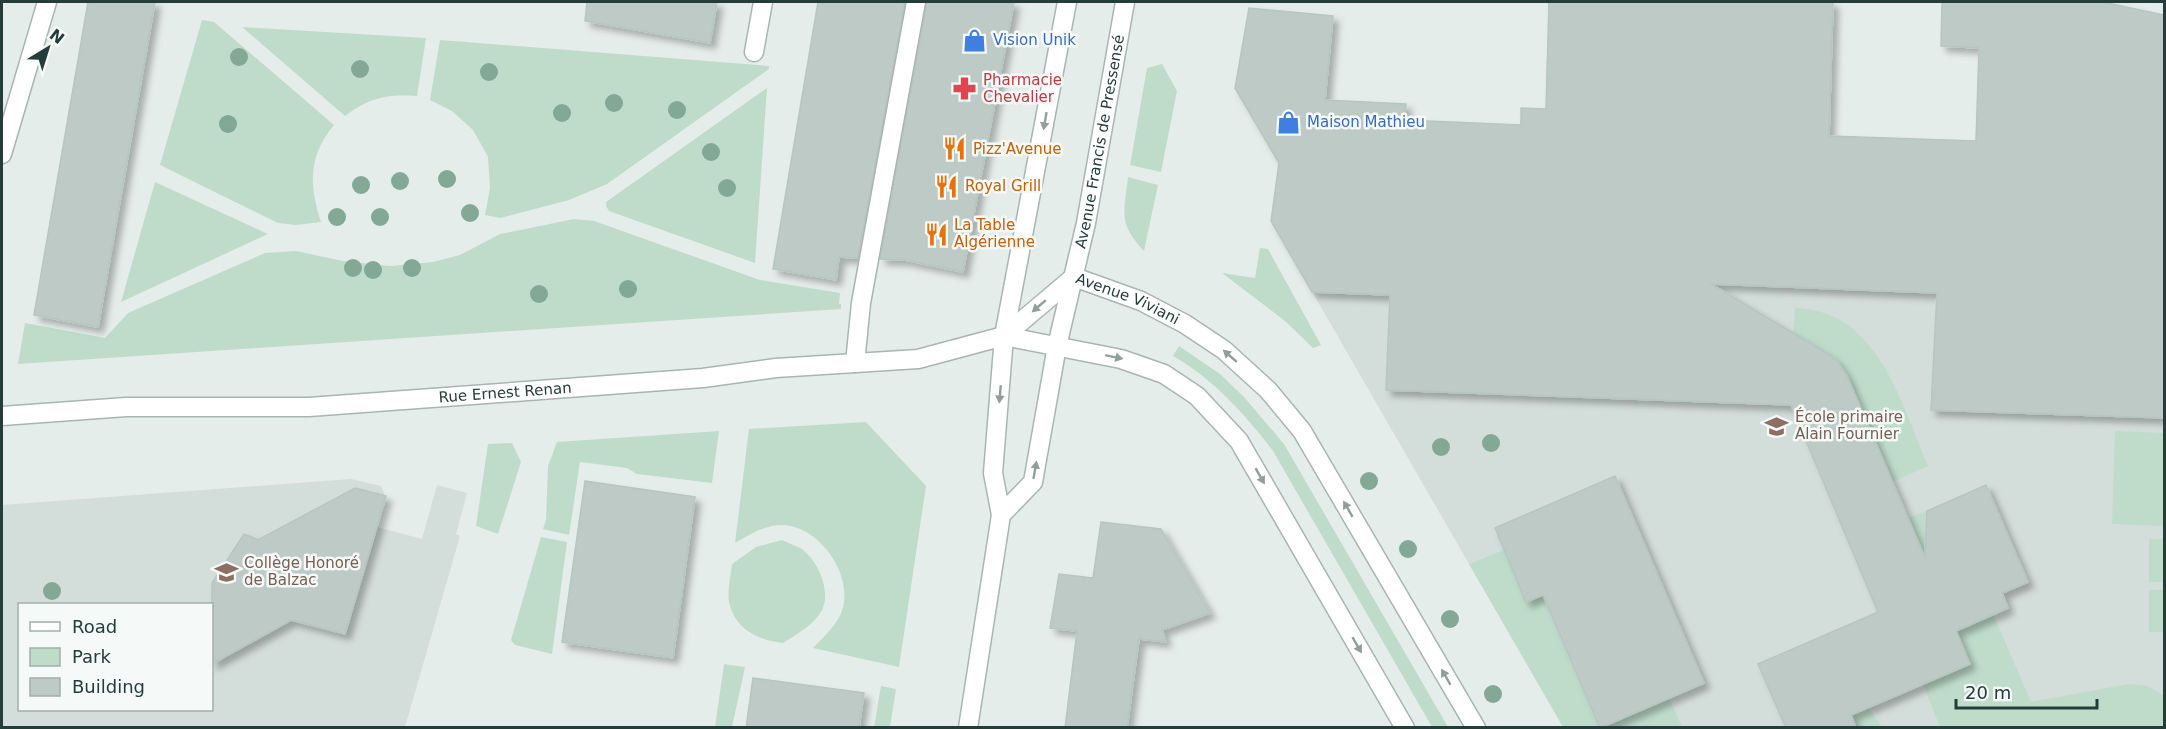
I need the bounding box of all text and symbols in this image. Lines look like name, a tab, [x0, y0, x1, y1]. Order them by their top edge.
north arrow	[18, 18, 78, 78]
text: N	[46, 25, 68, 48]
shop icon: Vision Unik	[962, 27, 988, 53]
place label: Vision Unik	[993, 31, 1076, 49]
street label: Avenue Francis de Pressensé	[1071, 33, 1128, 250]
place label: Pharmacie Chevalier	[983, 71, 1062, 106]
pharmacy icon: Pharmacie Chevalier	[952, 76, 978, 102]
shop icon: Maison Mathieu	[1276, 109, 1302, 135]
one-way arrow	[1040, 112, 1049, 131]
place label: Maison Mathieu	[1307, 113, 1425, 131]
restaurant icon: Pizz'Avenue	[942, 136, 968, 162]
place label: Pizz'Avenue	[973, 140, 1061, 158]
restaurant icon: Royal Grill	[934, 173, 960, 199]
place label: Royal Grill	[965, 177, 1041, 195]
place label: La Table Algérienne	[954, 216, 1035, 251]
restaurant icon: La Table Algérienne	[923, 221, 949, 247]
street label: Avenue Viviani	[1073, 269, 1183, 328]
one-way arrow	[1031, 300, 1047, 313]
one-way arrow	[1223, 350, 1238, 363]
one-way arrow	[1105, 353, 1123, 363]
street label: Rue Ernest Renan	[438, 379, 572, 406]
one-way arrow	[995, 385, 1005, 404]
place label: École primaire Alain Fournier	[1795, 407, 1903, 443]
school or university icon: École primaire Alain Fournier	[1764, 413, 1790, 439]
one-way arrow	[1031, 460, 1040, 479]
one-way arrow	[1254, 468, 1264, 485]
one-way arrow	[1343, 500, 1353, 517]
place label: Collège Honoré de Balzac	[244, 554, 359, 589]
school or university icon: Collège Honoré de Balzac	[213, 559, 239, 585]
legend	[18, 603, 213, 711]
text: Road	[72, 616, 117, 637]
one-way arrow	[1352, 637, 1362, 654]
text: Park	[72, 646, 111, 667]
one-way arrow	[1441, 669, 1452, 685]
scale bar	[1956, 672, 2097, 710]
text: Building	[72, 676, 145, 697]
text: 20 m	[1965, 682, 2011, 703]

